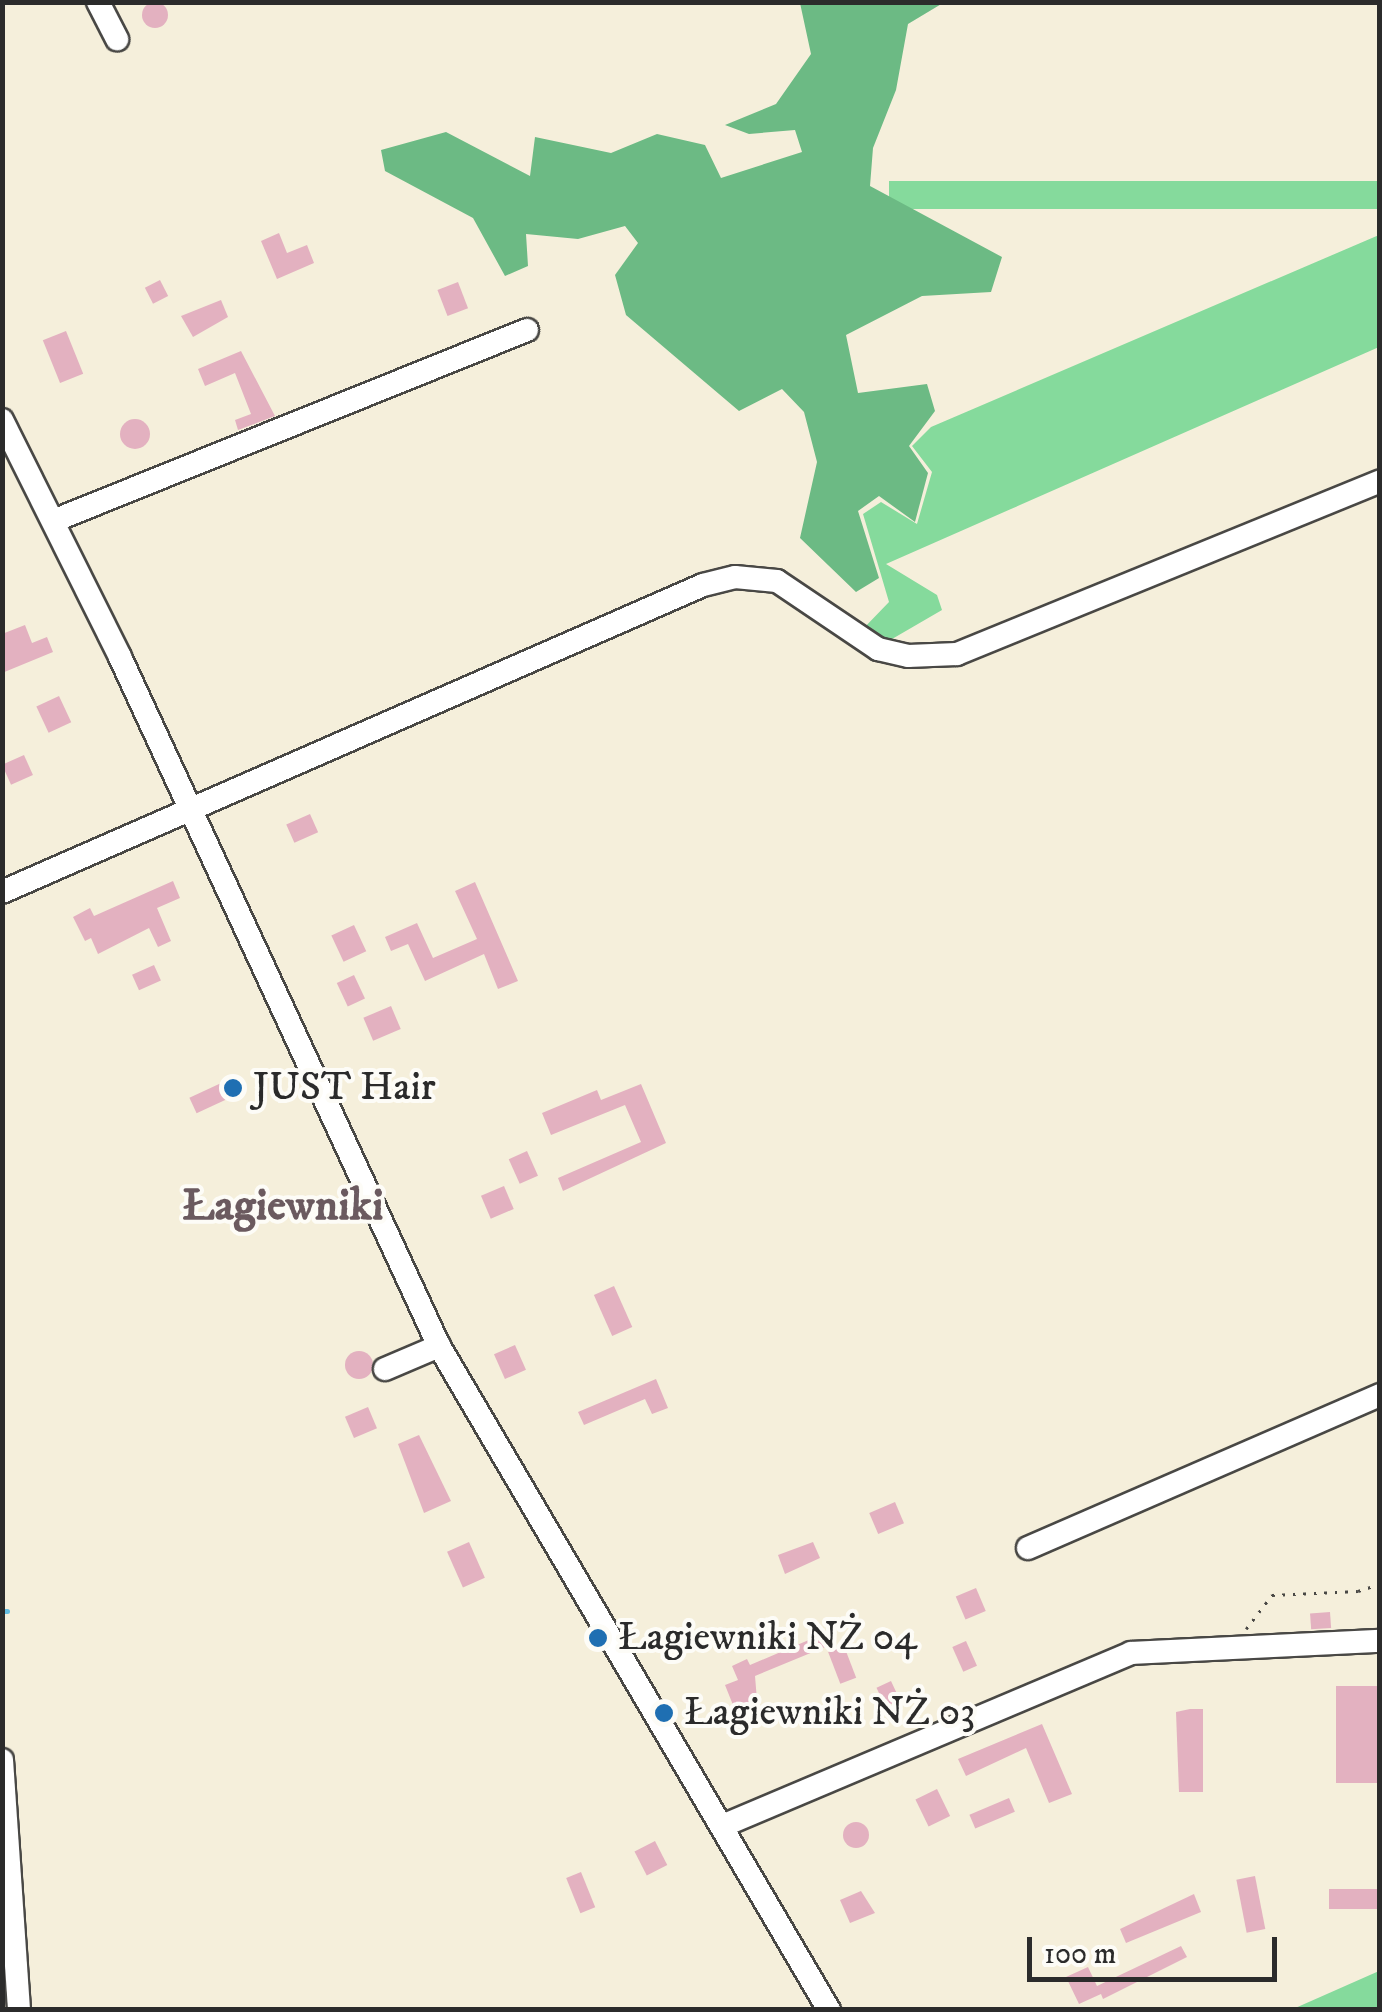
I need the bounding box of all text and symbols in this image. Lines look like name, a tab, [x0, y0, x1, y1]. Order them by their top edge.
place label: JUST Hair	[253, 1064, 436, 1112]
marker: JUST Hair	[222, 1077, 244, 1099]
district label: Łagiewniki	[182, 1180, 384, 1234]
place label: Łagiewniki NŻ 04	[618, 1614, 917, 1662]
marker: Łagiewniki NŻ 04	[587, 1627, 609, 1649]
place label: Łagiewniki NŻ 03	[684, 1689, 975, 1737]
marker: Łagiewniki NŻ 03	[653, 1702, 675, 1724]
scale bar	[1032, 1917, 1282, 1979]
text: 100 m	[1044, 1936, 1116, 1973]

